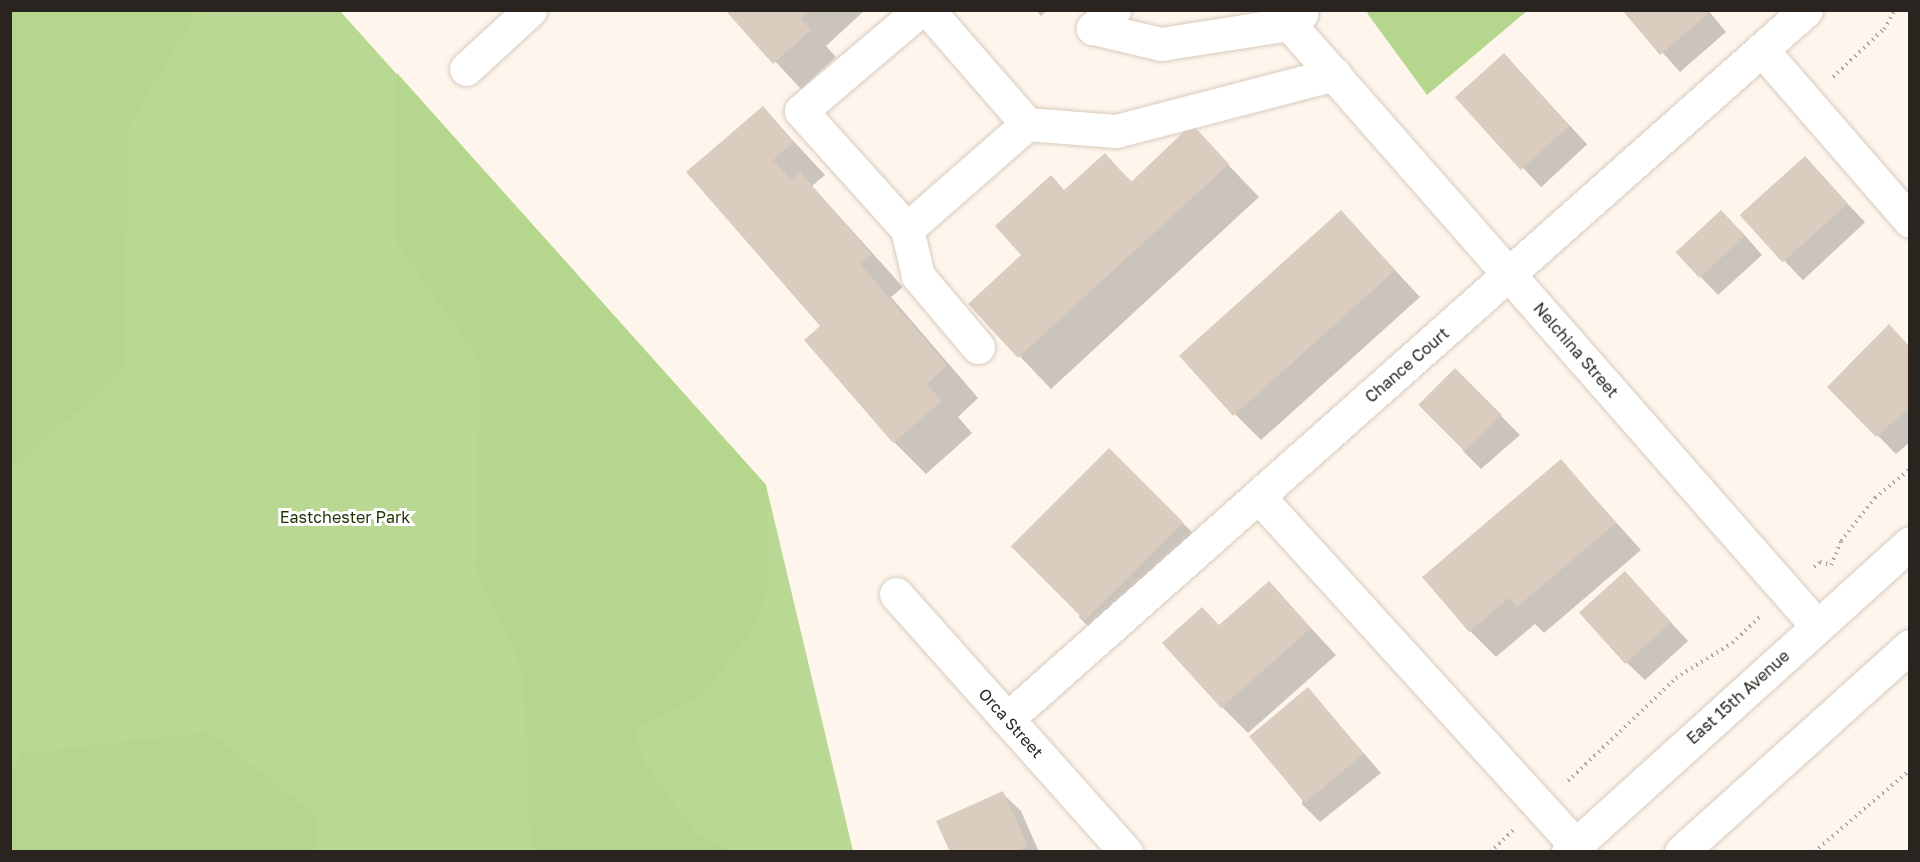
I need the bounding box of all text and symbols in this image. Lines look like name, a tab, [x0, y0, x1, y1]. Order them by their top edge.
street label: Nelchina Street	[1530, 299, 1622, 401]
street label: Chance Court	[1361, 323, 1453, 407]
park label: Eastchester Park	[280, 507, 410, 527]
street label: East 15th Avenue	[1683, 646, 1793, 748]
street label: Orca Street	[975, 684, 1047, 762]

